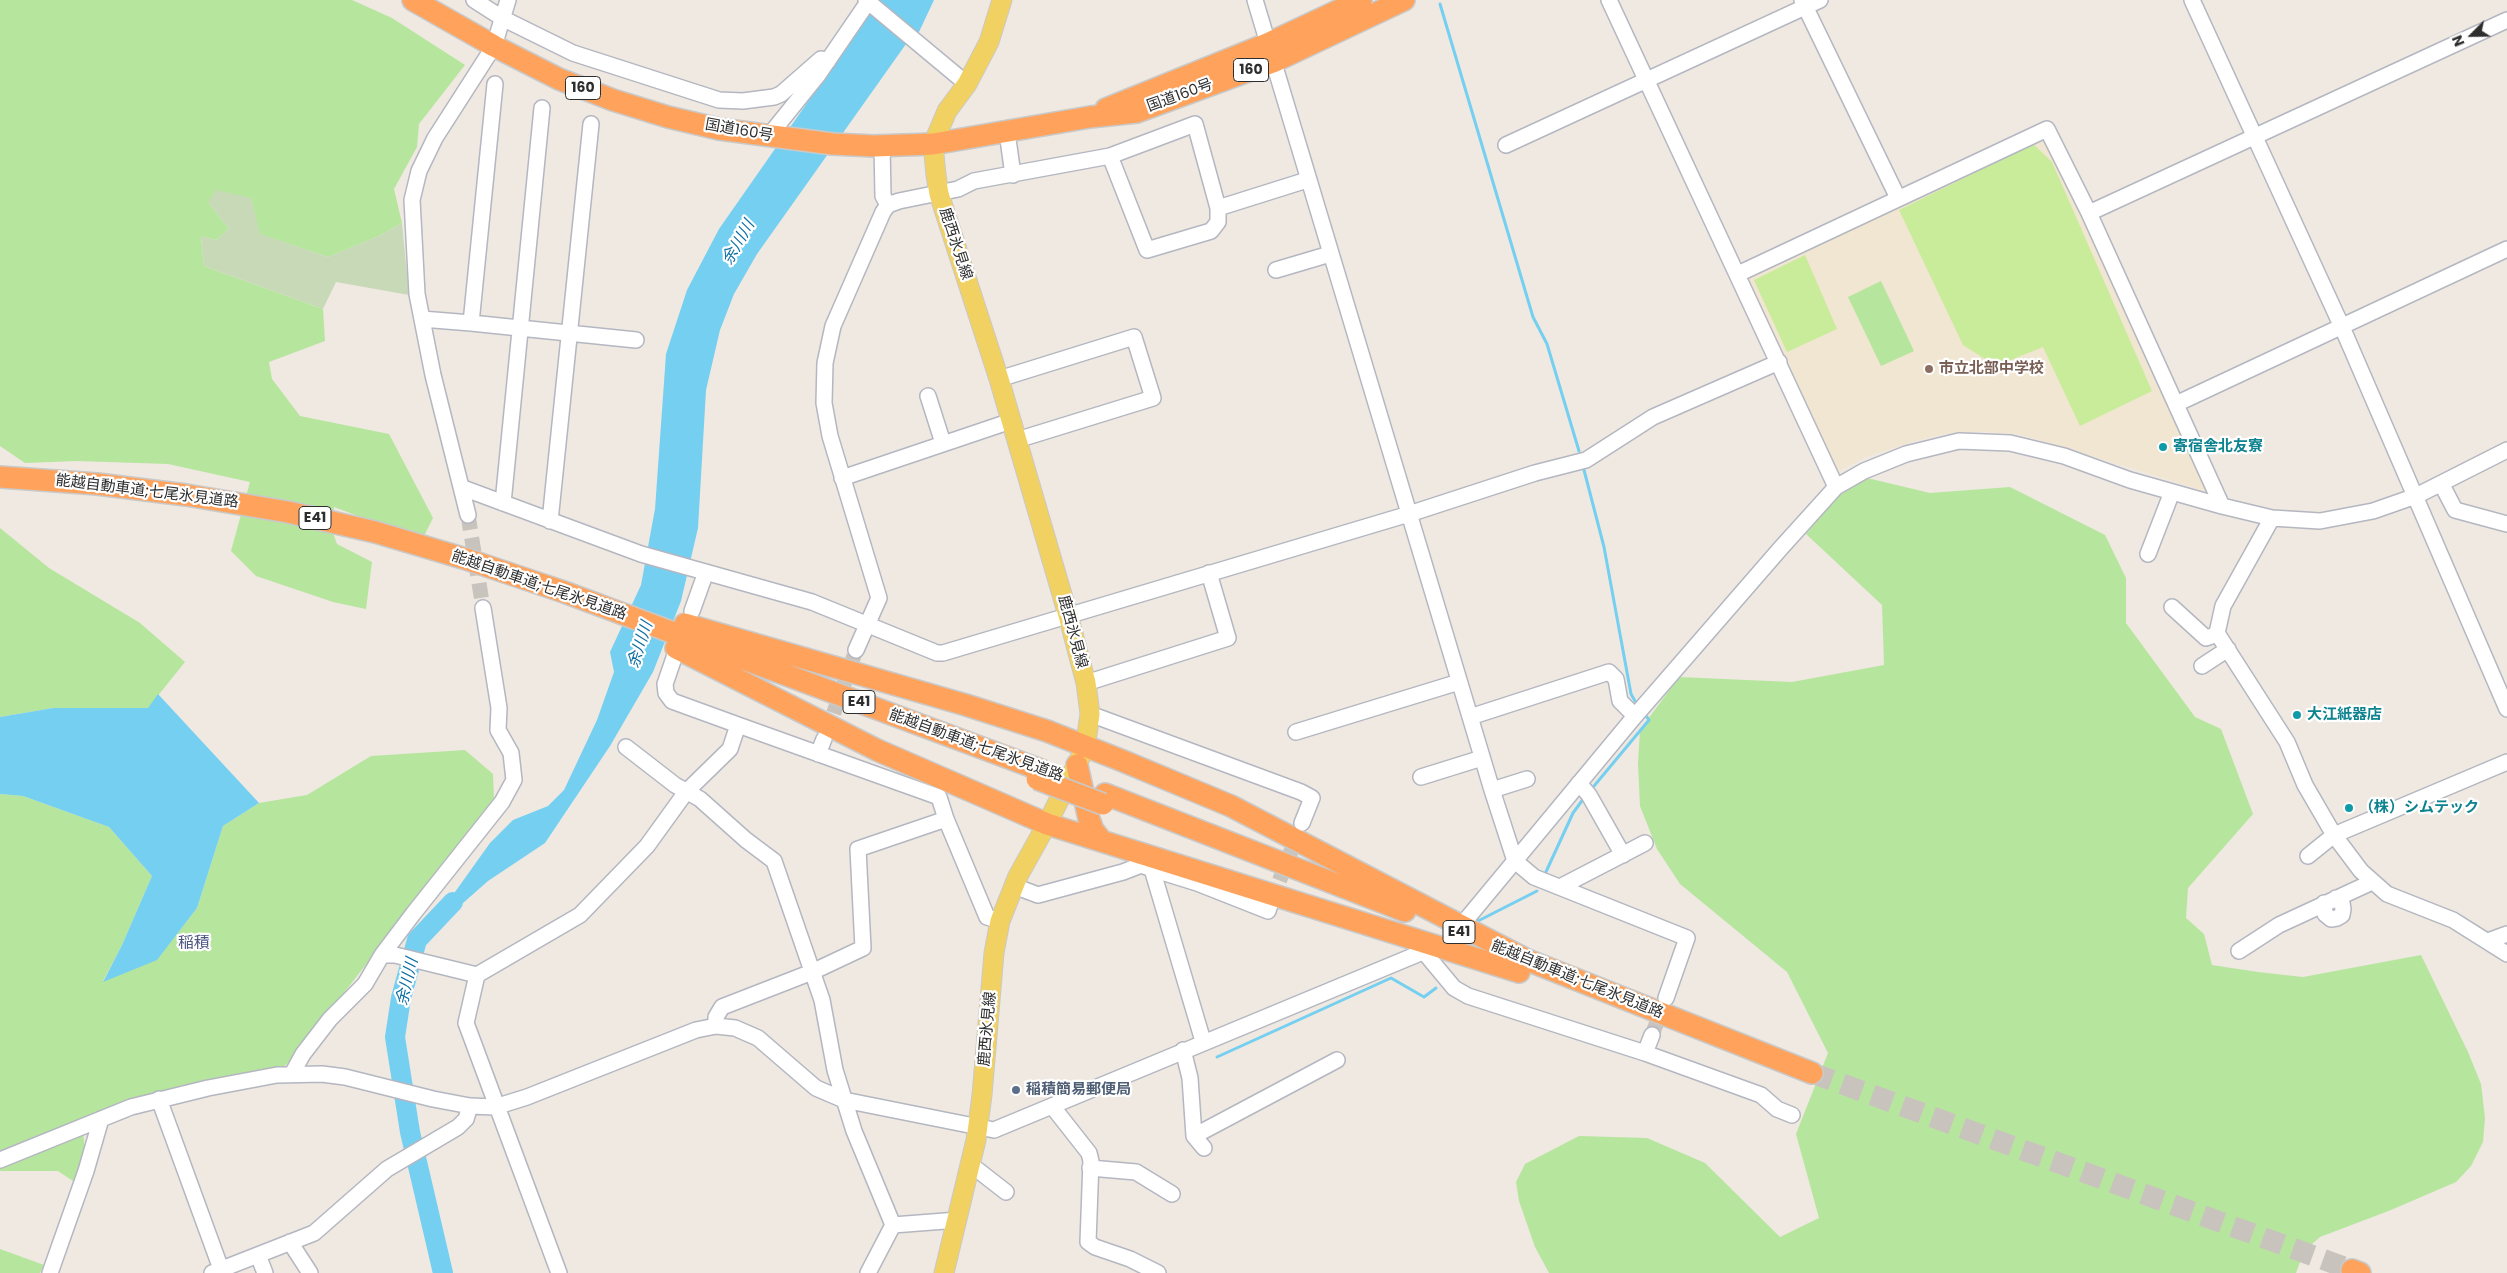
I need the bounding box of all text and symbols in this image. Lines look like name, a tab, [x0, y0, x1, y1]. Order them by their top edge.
north arrow	[2447, 10, 2497, 60]
text: N	[2447, 32, 2469, 50]
road number: 160	[1234, 58, 1268, 82]
road number: 160	[566, 76, 600, 100]
street label: 国道160号	[1145, 76, 1215, 116]
street label: 国道160号	[704, 116, 774, 146]
street label: 鹿西氷見線	[935, 206, 975, 282]
water label: 余川川	[719, 217, 759, 269]
place label: 市立北部中学校	[1939, 360, 2044, 378]
marker: 市立北部中学校	[1923, 363, 1935, 375]
place label: 寄宿舎北友寮	[2173, 438, 2263, 456]
marker: 寄宿舎北友寮	[2157, 441, 2169, 453]
street label: 能越自動車道;七尾氷見道路	[55, 472, 239, 512]
road number: E41	[299, 506, 331, 530]
street label: 能越自動車道;七尾氷見道路	[449, 548, 629, 624]
street label: 鹿西氷見線	[1054, 593, 1090, 671]
water label: 余川川	[624, 619, 658, 671]
road number: E41	[843, 690, 875, 714]
street label: 能越自動車道;七尾氷見道路	[886, 706, 1066, 786]
place label: 大江紙器店	[2307, 706, 2382, 724]
marker: 大江紙器店	[2291, 709, 2303, 721]
place label: （株）シムテック	[2359, 799, 2479, 817]
marker: （株）シムテック	[2343, 802, 2355, 814]
road number: E41	[1443, 920, 1475, 944]
district label: 稲積	[178, 934, 210, 954]
street label: 能越自動車道;七尾氷見道路	[1488, 937, 1666, 1023]
water label: 余川川	[393, 956, 423, 1008]
street label: 鹿西氷見線	[976, 991, 1000, 1067]
place label: 稲積簡易郵便局	[1026, 1081, 1131, 1099]
marker: 稲積簡易郵便局	[1010, 1084, 1022, 1096]

